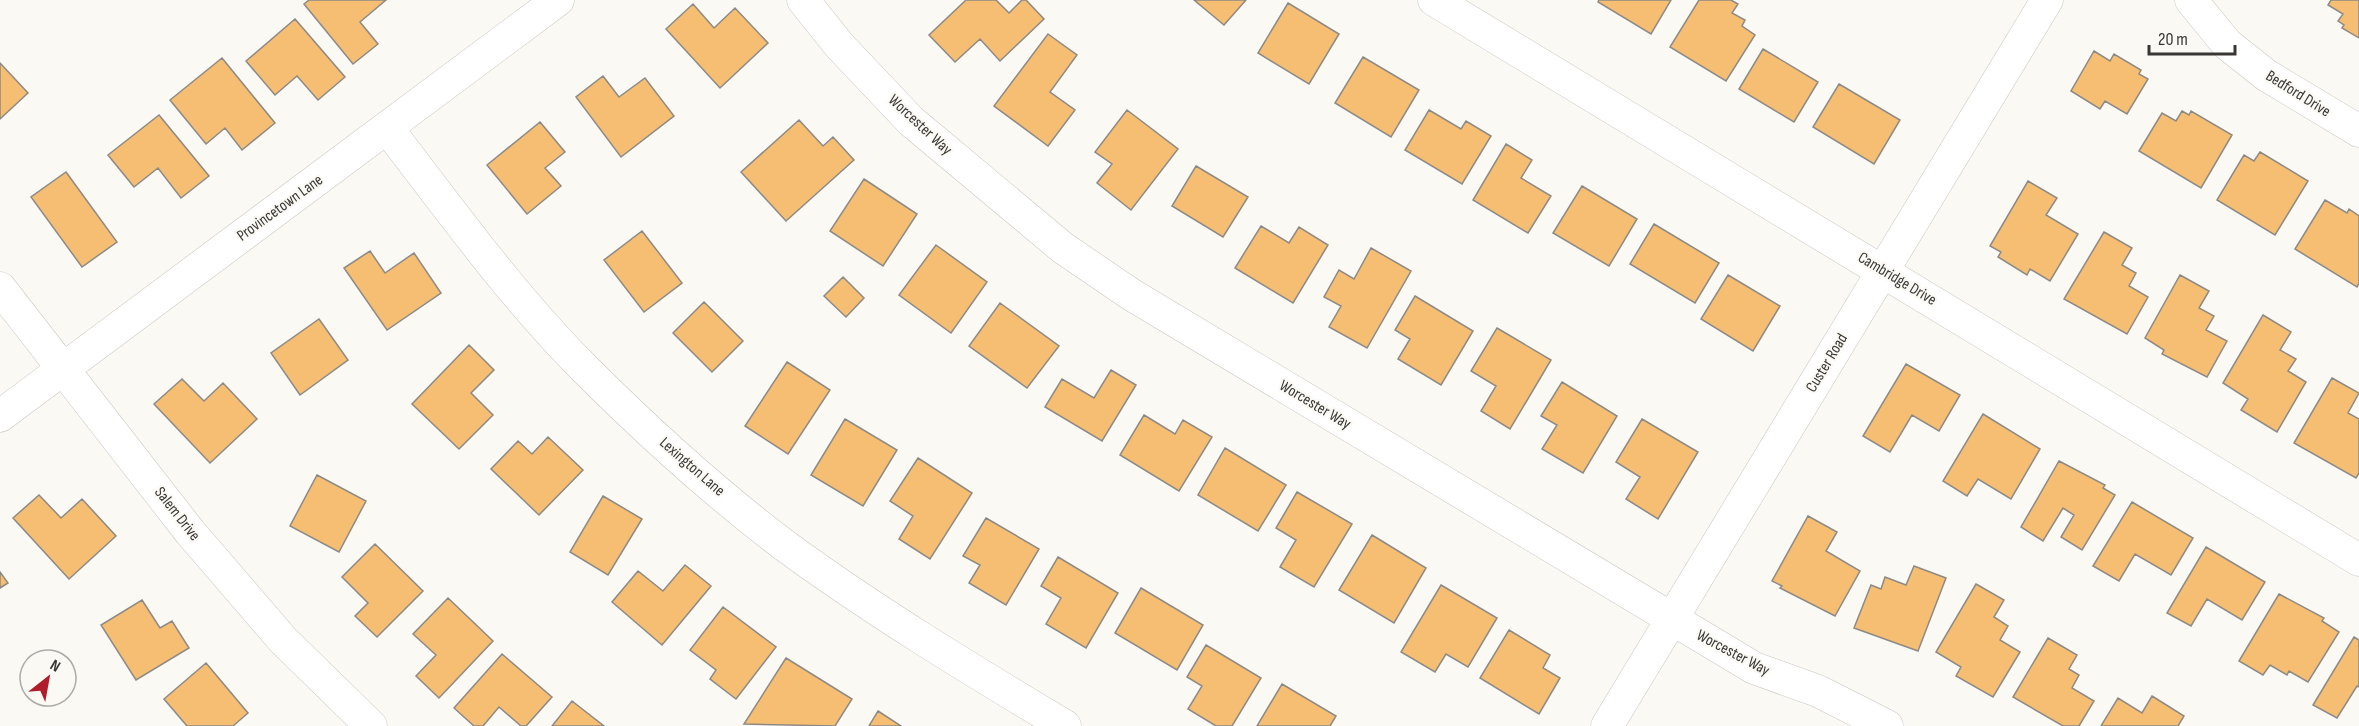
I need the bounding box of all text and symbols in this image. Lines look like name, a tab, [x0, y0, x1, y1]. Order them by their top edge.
scale bar	[2149, 18, 2234, 56]
text: 20 m	[2158, 29, 2188, 50]
street label: Bedford Drive	[2262, 67, 2334, 121]
street label: Worcester Way	[884, 91, 956, 159]
street label: Provincetown Lane	[233, 171, 327, 245]
street label: Cambridge Drive	[1854, 248, 1940, 310]
street label: Custer Road	[1802, 330, 1852, 396]
street label: Worcester Way	[1276, 376, 1354, 434]
street label: Lexington Lane	[655, 433, 729, 501]
street label: Salem Drive	[150, 483, 204, 545]
street label: Worcester Way	[1693, 626, 1773, 680]
north arrow	[18, 648, 78, 708]
text: N	[46, 656, 64, 677]

